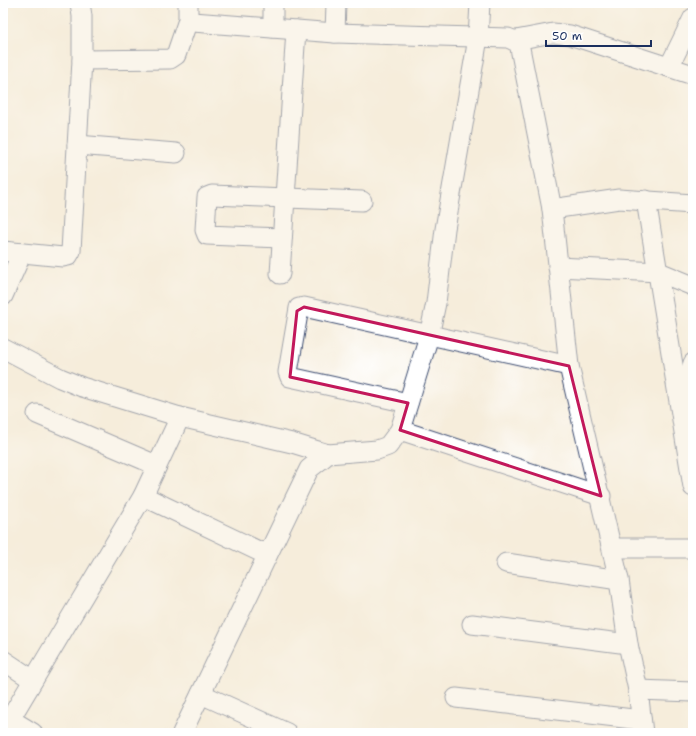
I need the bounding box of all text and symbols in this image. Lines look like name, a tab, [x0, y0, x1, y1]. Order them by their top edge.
scale bar	[546, 22, 651, 48]
text: 50 m	[552, 28, 582, 44]

